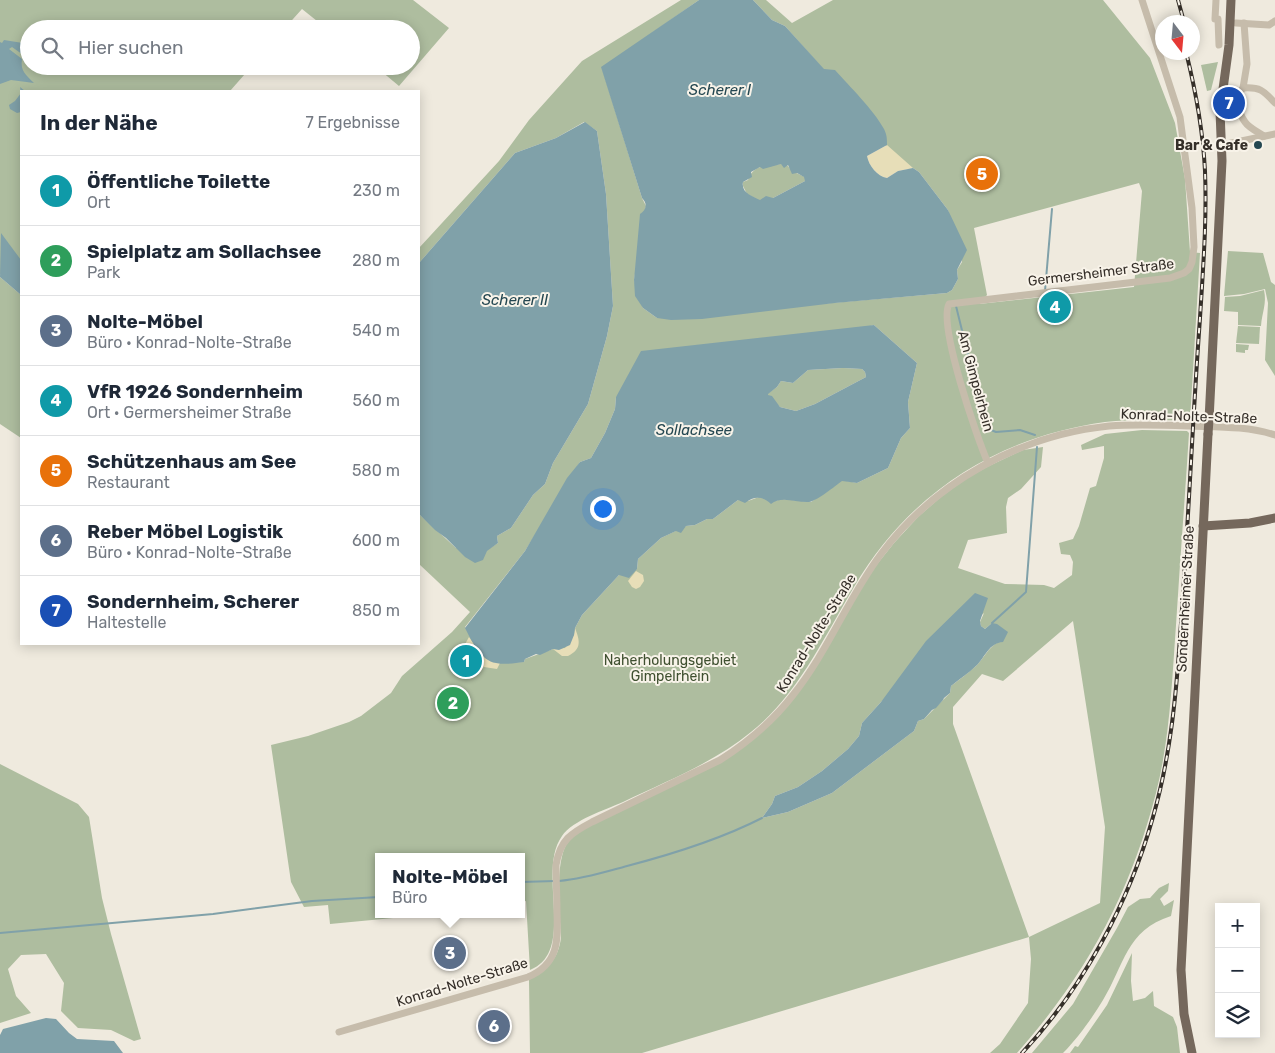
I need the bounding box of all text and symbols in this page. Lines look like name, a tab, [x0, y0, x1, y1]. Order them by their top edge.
north arrow	[1155, 15, 1200, 60]
search box	[20, 20, 420, 75]
icon: search	[38, 34, 66, 62]
text: Hier suchen	[78, 36, 184, 59]
water label: Scherer I	[689, 81, 752, 99]
pin: 7	[1213, 84, 1245, 122]
text: In der Nähe	[40, 110, 158, 135]
text: 7 Ergebnisse	[305, 113, 400, 132]
place label: Bar & Cafe	[1175, 137, 1248, 154]
marker: Bar & Cafe	[1252, 139, 1264, 151]
pin: 5	[966, 155, 998, 193]
text: Öffentliche Toilette	[87, 170, 270, 193]
text: 1	[52, 181, 60, 200]
text: 230 m	[353, 181, 400, 200]
text: Ort	[87, 193, 110, 212]
text: Spielplatz am Sollachsee	[87, 240, 321, 263]
text: 2	[51, 251, 61, 270]
text: 280 m	[352, 251, 400, 270]
street label: Germersheimer Straße	[1027, 255, 1175, 290]
text: Park	[87, 263, 120, 282]
pin: 4	[1039, 288, 1071, 326]
water label: Scherer II	[482, 291, 549, 309]
text: Nolte-Möbel	[87, 310, 203, 333]
text: 3	[51, 321, 61, 340]
text: 540 m	[352, 321, 400, 340]
street label: Am Gimpelrhein	[954, 329, 997, 433]
text: Büro · Konrad-Nolte-Straße	[87, 333, 292, 352]
text: VfR 1926 Sondernheim	[87, 380, 303, 403]
text: 4	[51, 391, 61, 410]
text: 560 m	[353, 391, 400, 410]
text: Ort · Germersheimer Straße	[87, 403, 291, 422]
street label: Konrad-Nolte-Straße	[1120, 406, 1258, 427]
water label: Sollachsee	[656, 421, 733, 439]
text: Schützenhaus am See	[87, 450, 296, 473]
text: 5	[51, 461, 61, 480]
text: 580 m	[352, 461, 400, 480]
text: Restaurant	[87, 473, 170, 492]
your location	[590, 496, 616, 522]
text: Reber Möbel Logistik	[87, 520, 283, 543]
street label: Sondernheimer Straße	[1173, 525, 1198, 673]
text: 6	[51, 531, 61, 550]
text: 600 m	[352, 531, 400, 550]
text: Büro · Konrad-Nolte-Straße	[87, 543, 292, 562]
street label: Konrad-Nolte-Straße	[773, 571, 860, 696]
text: Sondernheim, Scherer	[87, 590, 299, 613]
text: 7	[51, 601, 61, 620]
text: 850 m	[352, 601, 400, 620]
text: Haltestelle	[87, 613, 166, 632]
pin: 1	[450, 642, 482, 680]
park label: Naherholungsgebiet Gimpelrhein	[604, 652, 737, 685]
pin: 2	[437, 684, 469, 722]
popup	[375, 853, 525, 918]
text: Nolte-Möbel	[392, 865, 508, 888]
text: Büro	[392, 888, 427, 907]
map controls	[1215, 903, 1260, 1038]
button: +	[1215, 903, 1260, 948]
pin: 3	[434, 934, 466, 972]
button: −	[1215, 948, 1260, 993]
street label: Konrad-Nolte-Straße	[394, 954, 530, 1011]
button: layers	[1215, 993, 1260, 1038]
pin: 6	[478, 1007, 510, 1045]

